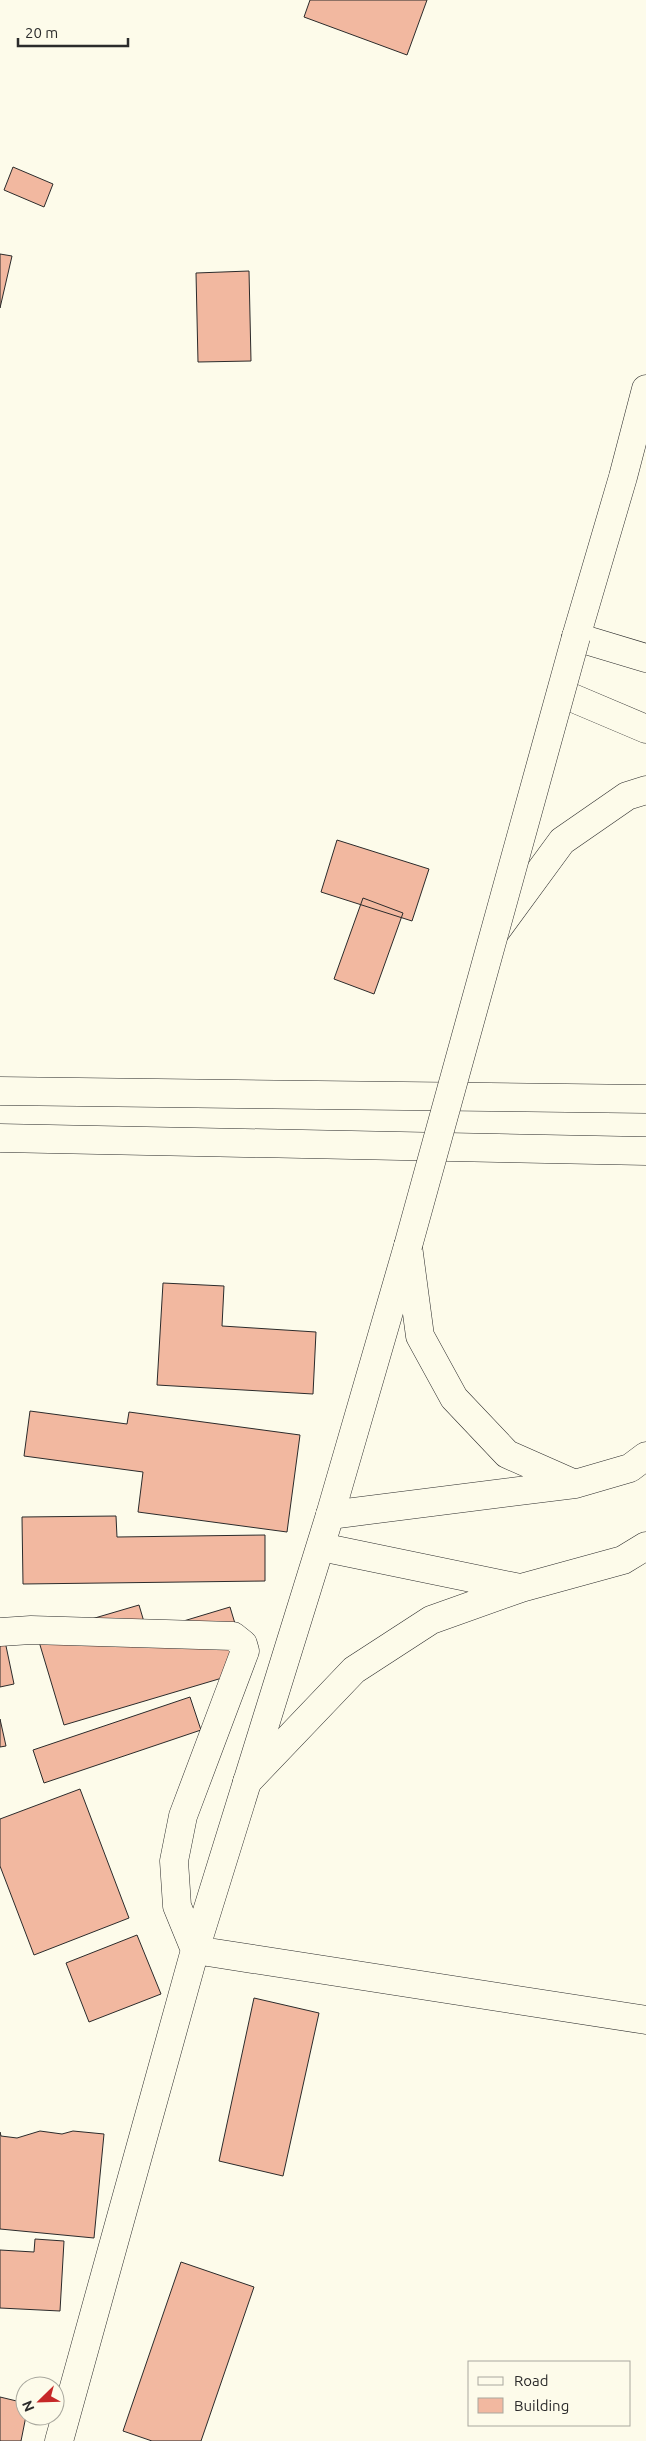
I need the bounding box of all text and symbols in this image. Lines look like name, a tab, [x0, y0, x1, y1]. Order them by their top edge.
scale bar	[18, 15, 128, 47]
text: 20 m	[25, 24, 58, 41]
legend	[468, 2361, 631, 2426]
text: Road	[514, 2372, 549, 2389]
north arrow	[15, 2376, 65, 2426]
text: Building	[514, 2397, 569, 2414]
text: N	[19, 2398, 37, 2414]

